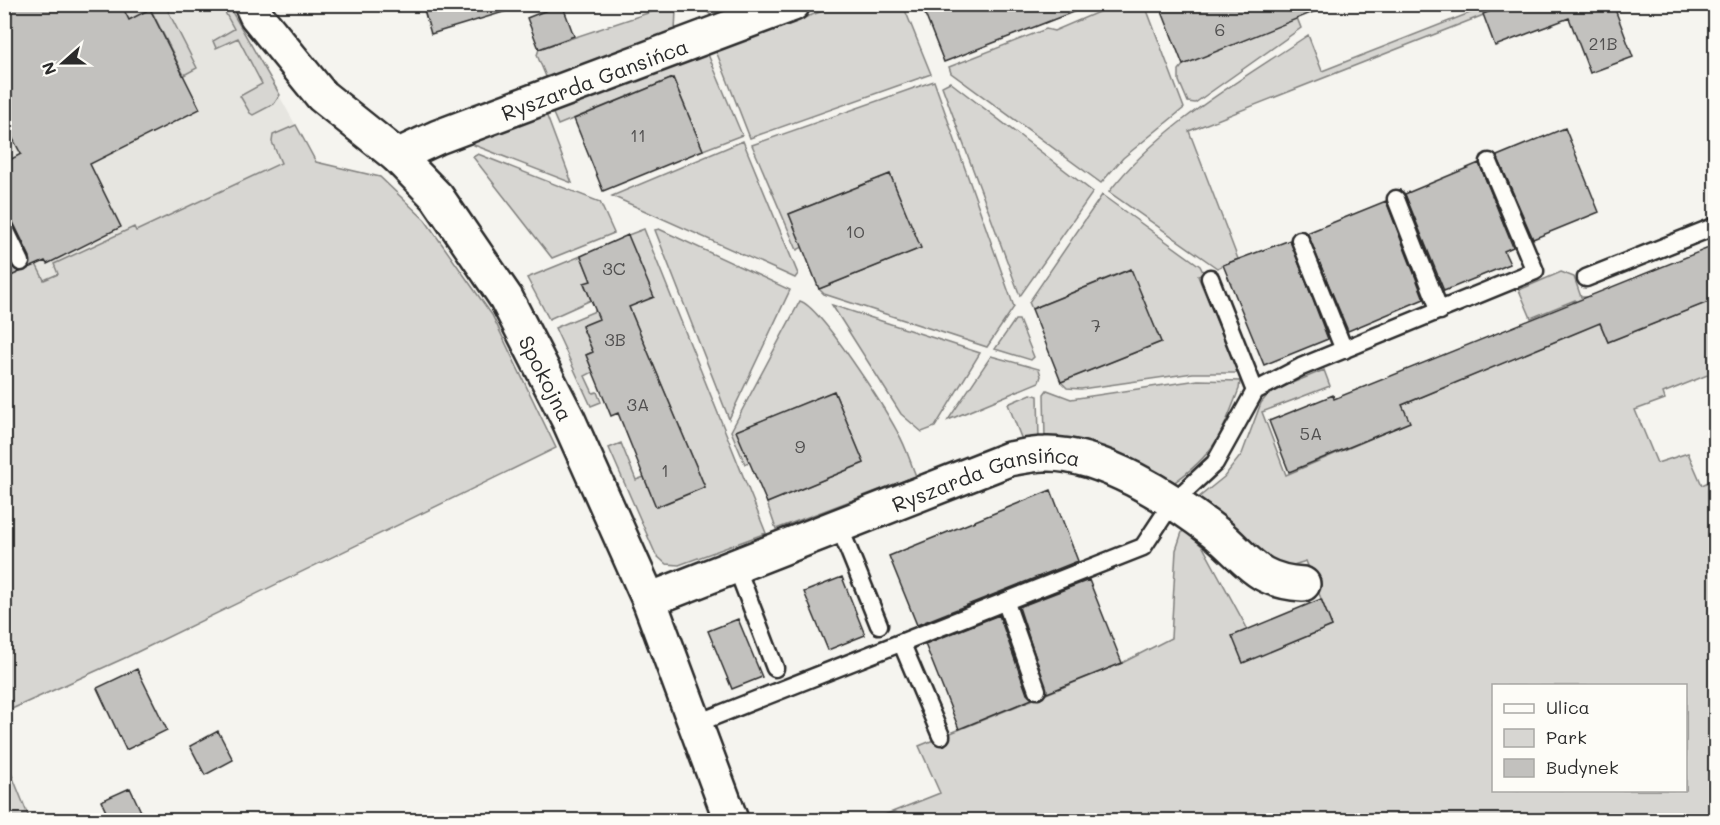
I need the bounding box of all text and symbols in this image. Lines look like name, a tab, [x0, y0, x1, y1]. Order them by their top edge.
house number: 6	[1215, 17, 1225, 41]
street label: Ryszarda Gansińca	[497, 31, 691, 126]
house number: 21B	[1588, 31, 1618, 55]
north arrow	[33, 33, 93, 93]
text: N	[37, 59, 61, 78]
house number: 11	[630, 123, 646, 147]
house number: 10	[845, 219, 865, 243]
house number: 3C	[602, 256, 626, 280]
house number: 7	[1091, 313, 1101, 337]
house number: 3B	[604, 327, 626, 351]
street label: Spokojna	[514, 331, 580, 425]
house number: 3A	[626, 392, 650, 416]
house number: 5A	[1300, 421, 1322, 445]
house number: 9	[795, 434, 806, 458]
street label: Ryszarda Gansińca	[887, 440, 1083, 517]
house number: 1	[661, 458, 669, 482]
legend	[1492, 684, 1687, 792]
text: Ulica	[1546, 695, 1590, 719]
text: Park	[1546, 725, 1587, 749]
text: Budynek	[1546, 755, 1619, 779]

